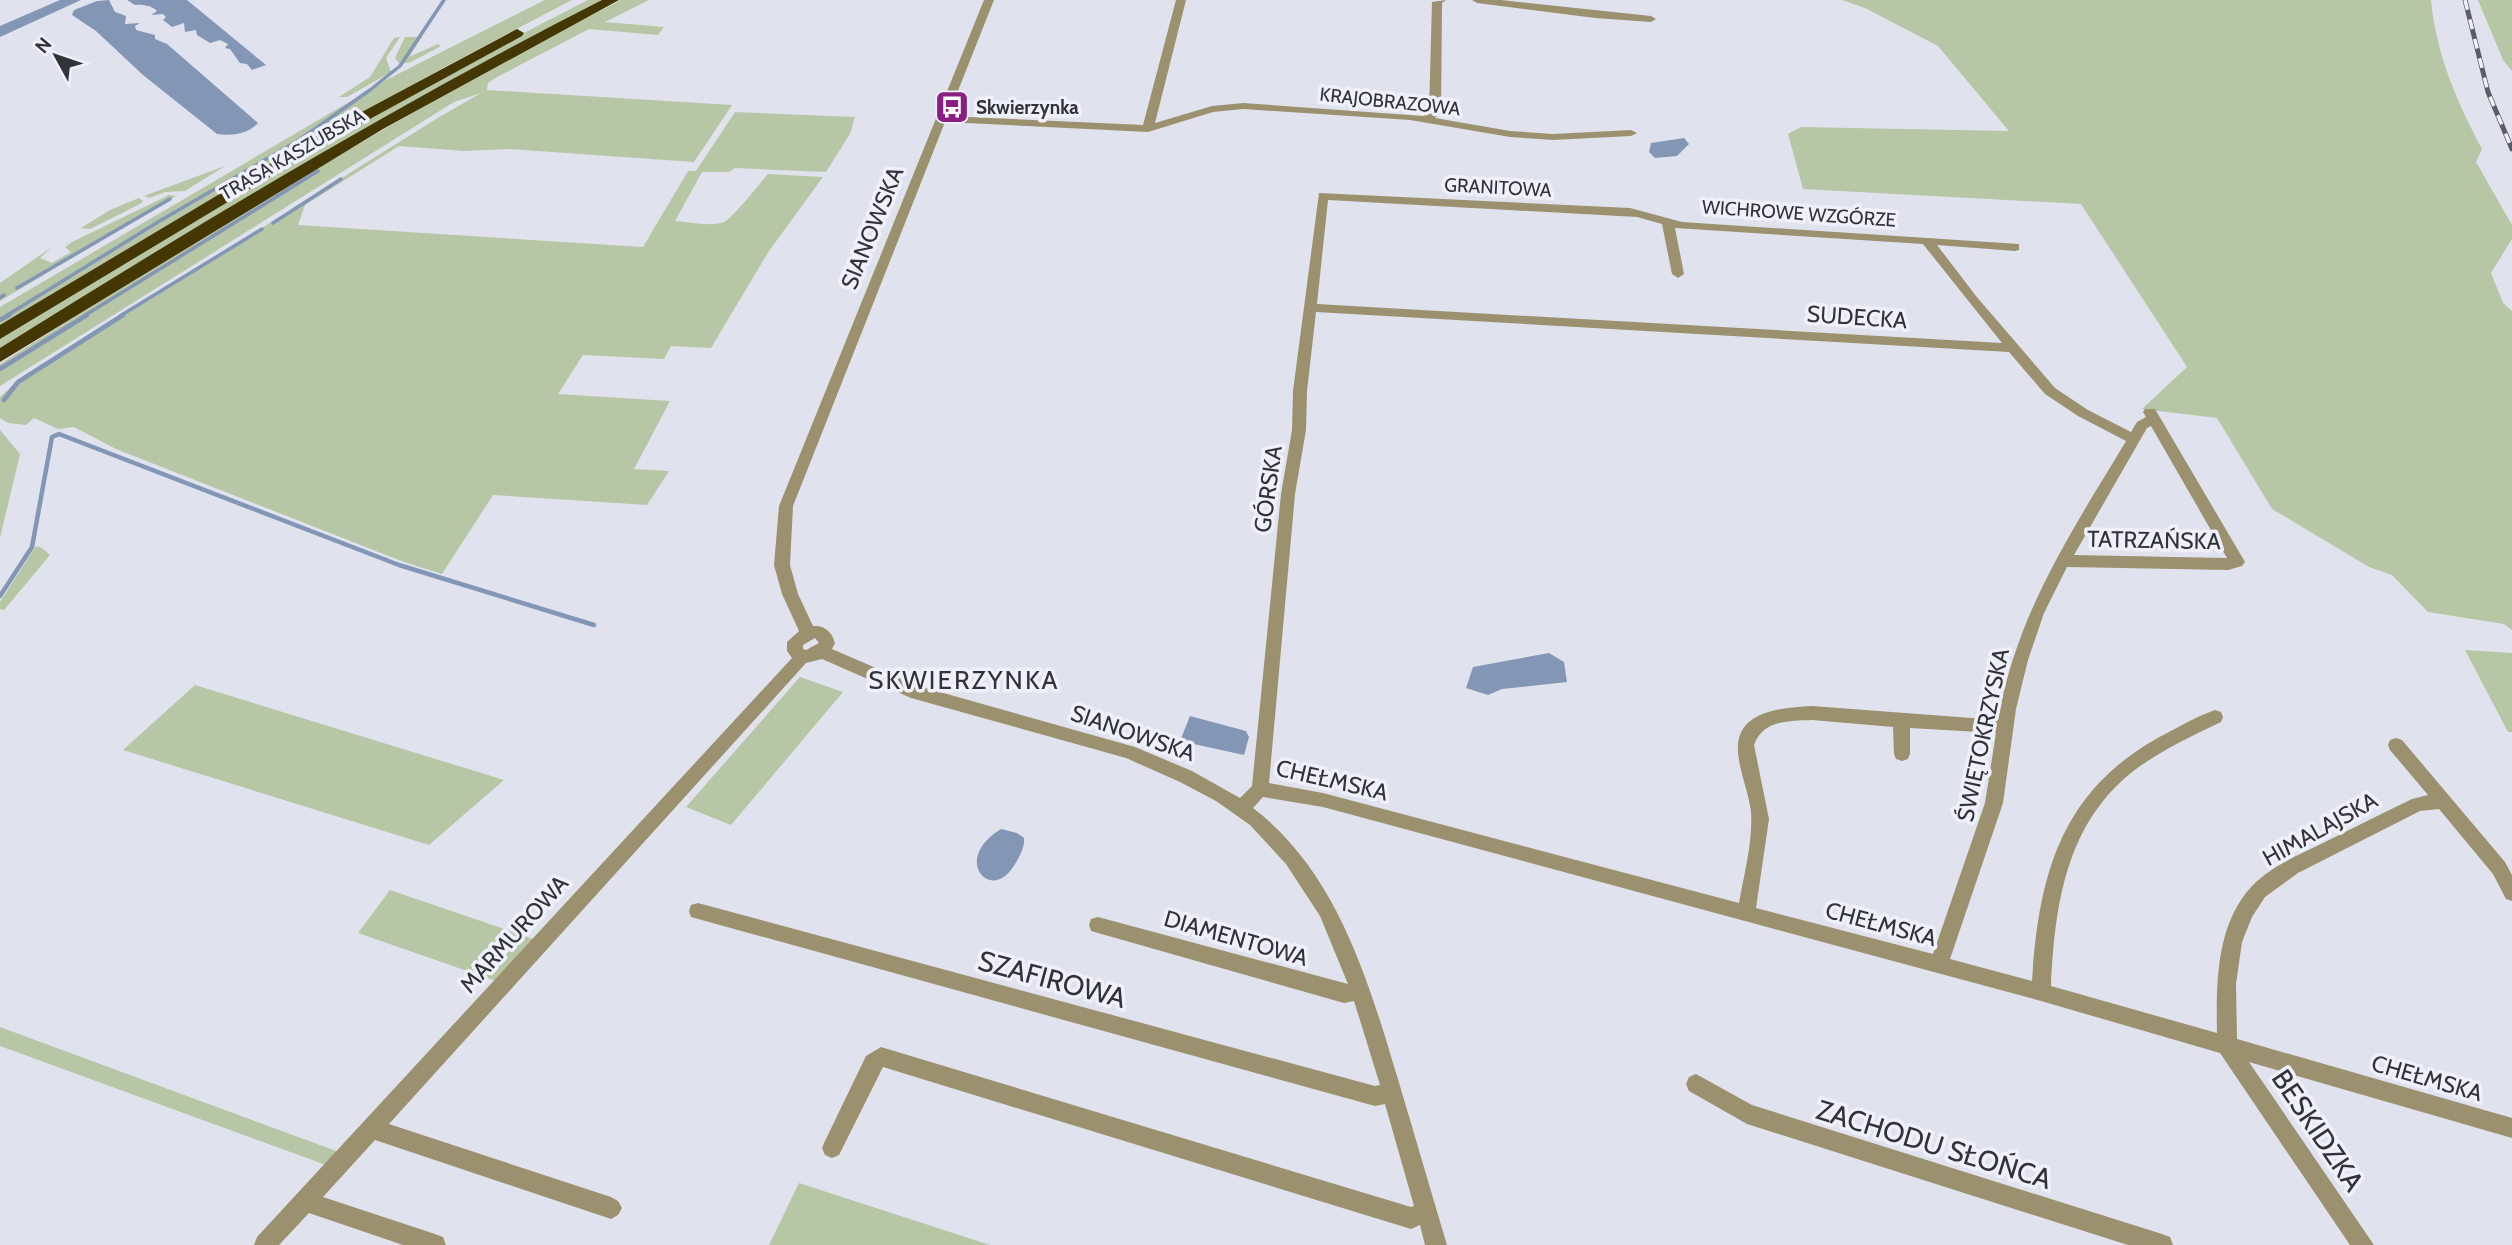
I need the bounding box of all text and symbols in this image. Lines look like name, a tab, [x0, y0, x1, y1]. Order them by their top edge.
north arrow	[21, 21, 91, 91]
text: N	[30, 33, 56, 58]
street label: KRAJOBRAZOWA	[1318, 83, 1462, 120]
bus stop icon: Skwierzynka	[933, 88, 971, 126]
place label: Skwierzynka	[976, 96, 1079, 119]
street label: TRASA KASZUBSKA	[216, 104, 369, 205]
street label: SIANOWSKA	[835, 163, 909, 293]
street label: GRANITOWA	[1444, 173, 1552, 202]
street label: WICHROWE WZGÓRZE	[1701, 194, 1897, 232]
street label: SUDECKA	[1806, 300, 1908, 334]
street label: GÓRSKA	[1248, 444, 1288, 534]
street label: TATRZAŃSKA	[2087, 524, 2221, 555]
street label: ŚWIĘTOKRZYSKA	[1951, 646, 2015, 824]
district label: SKWIERZYNKA	[868, 664, 1060, 696]
street label: SIANOWSKA	[1067, 699, 1199, 767]
street label: CHEŁMSKA	[1273, 754, 1391, 806]
street label: HIMALAJSKA	[2258, 786, 2382, 872]
street label: MARMUROWA	[454, 870, 574, 998]
street label: CHEŁMSKA	[1822, 896, 1940, 952]
street label: DIAMENTOWA	[1161, 904, 1311, 972]
street label: SZAFIROWA	[974, 943, 1130, 1015]
street label: CHEŁMSKA	[2368, 1049, 2486, 1107]
street label: BESKIDZKA	[2265, 1063, 2372, 1198]
street label: ZACHODU SŁOŃCA	[1812, 1092, 2056, 1196]

